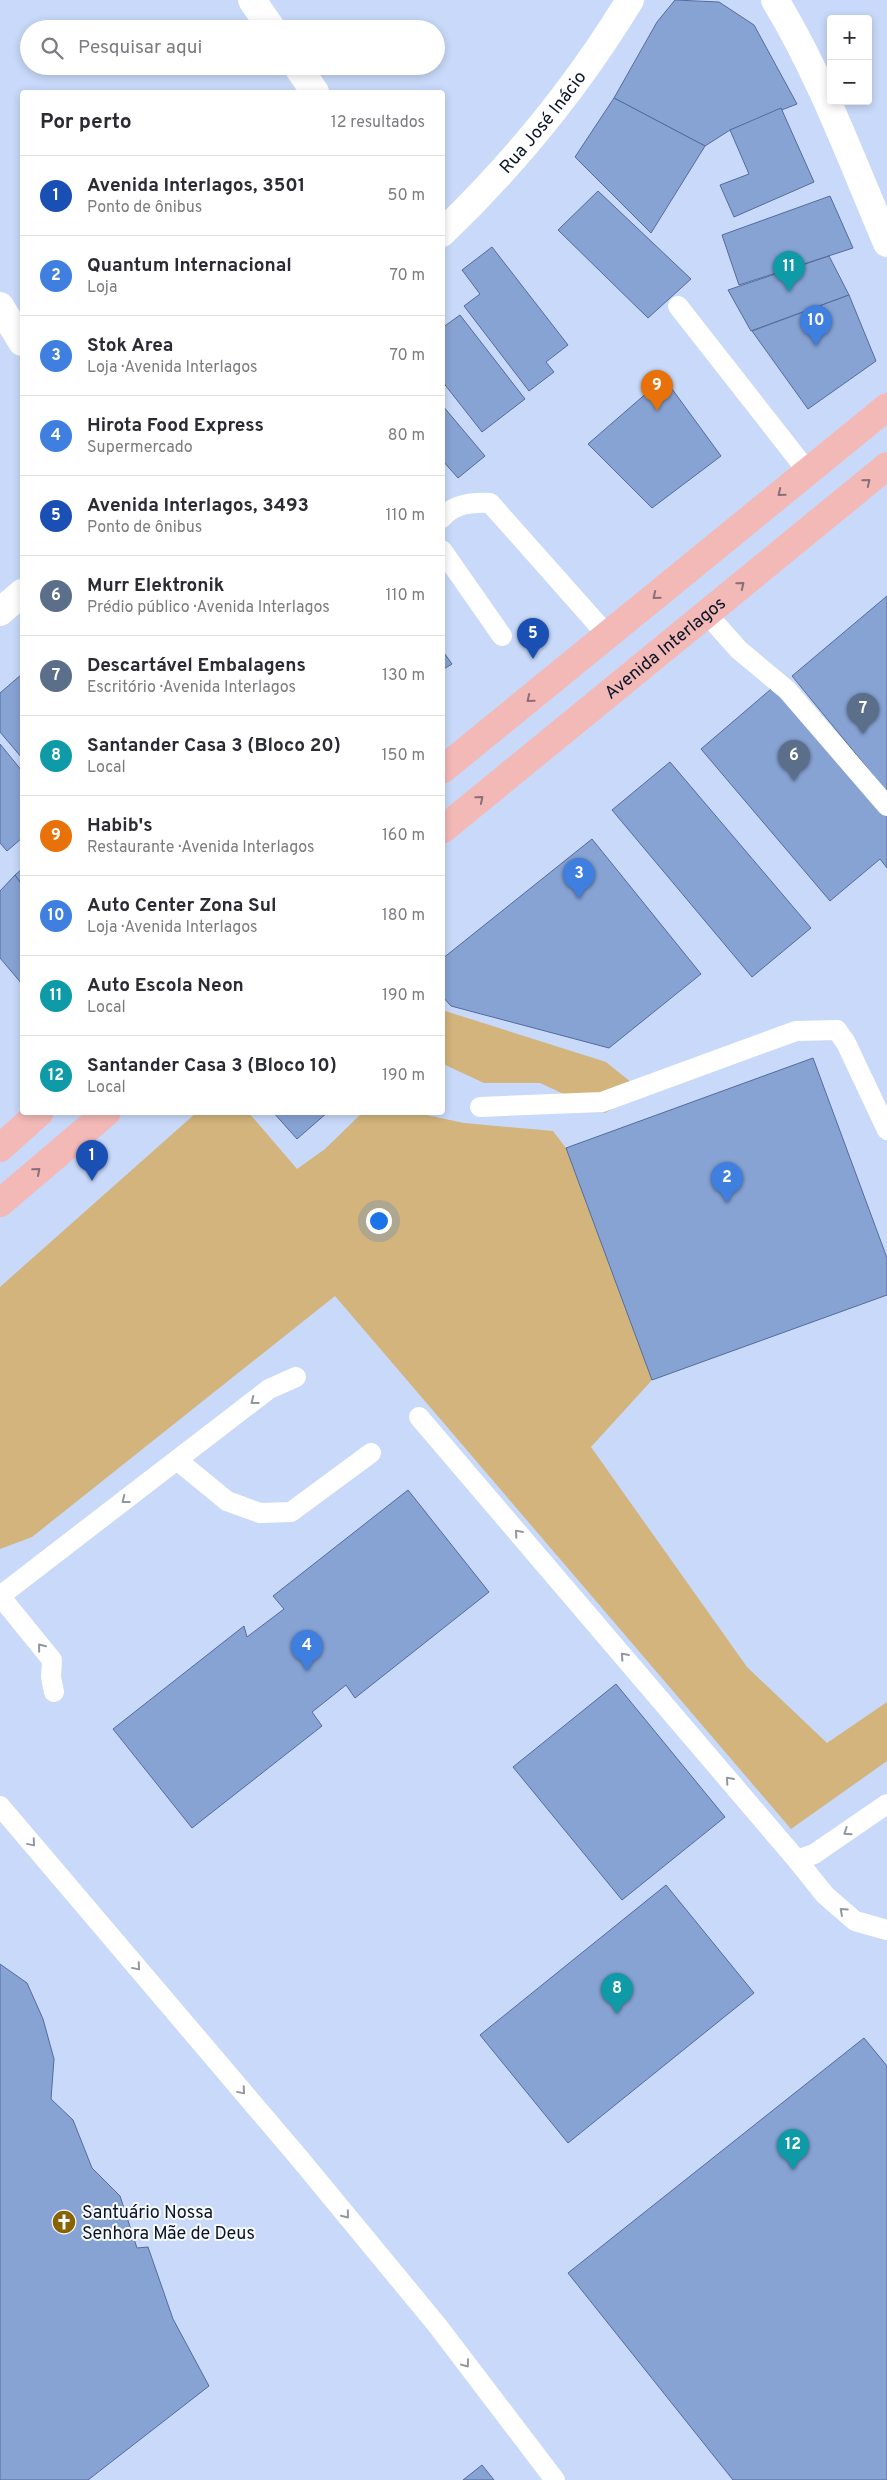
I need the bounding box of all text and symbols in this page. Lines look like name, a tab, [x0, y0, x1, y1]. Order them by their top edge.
map controls	[827, 15, 872, 105]
button: +	[827, 15, 872, 60]
search box	[20, 20, 445, 75]
icon: search	[38, 34, 66, 62]
text: Pesquisar aqui	[78, 36, 202, 60]
button: −	[827, 60, 872, 105]
street label: Rua José Inácio	[495, 67, 592, 179]
text: Por perto	[40, 109, 132, 136]
text: 12 resultados	[331, 113, 425, 133]
text: Avenida Interlagos, 3501	[87, 174, 305, 198]
text: 1	[53, 186, 59, 206]
text: 50 m	[388, 186, 425, 206]
text: Ponto de ônibus	[87, 198, 202, 218]
pin: 11	[773, 251, 805, 292]
text: Quantum Internacional	[87, 254, 292, 278]
text: 2	[51, 266, 61, 286]
text: 70 m	[390, 266, 425, 286]
text: Loja	[87, 278, 117, 298]
pin: 10	[800, 305, 832, 346]
text: Stok Area	[87, 334, 173, 358]
text: 3	[51, 346, 61, 366]
text: 70 m	[390, 346, 425, 366]
text: Loja · Avenida Interlagos	[87, 358, 258, 378]
pin: 9	[641, 370, 673, 411]
text: Hirota Food Express	[87, 414, 264, 438]
text: 4	[51, 426, 61, 446]
text: 80 m	[388, 426, 425, 446]
text: Supermercado	[87, 438, 193, 458]
one-way arrow	[862, 479, 871, 488]
one-way arrow	[778, 488, 787, 497]
text: Avenida Interlagos, 3493	[87, 494, 309, 518]
text: 5	[51, 506, 61, 526]
text: 110 m	[385, 506, 425, 526]
text: Ponto de ônibus	[87, 518, 202, 538]
text: Murr Elektronik	[87, 574, 224, 598]
one-way arrow	[735, 582, 744, 590]
text: 6	[51, 586, 61, 606]
text: 110 m	[385, 586, 425, 606]
one-way arrow	[653, 591, 662, 599]
street label: Avenida Interlagos	[600, 592, 731, 705]
text: Prédio público · Avenida Interlagos	[87, 598, 330, 618]
pin: 5	[517, 618, 549, 659]
text: Descartável Embalagens	[87, 654, 306, 678]
text: 7	[52, 666, 60, 686]
text: 130 m	[382, 666, 425, 686]
text: Escritório · Avenida Interlagos	[87, 678, 296, 698]
pin: 7	[847, 693, 879, 734]
one-way arrow	[527, 694, 536, 702]
text: Santander Casa 3 (Bloco 20)	[87, 734, 341, 758]
pin: 6	[778, 740, 810, 781]
text: 8	[51, 746, 61, 766]
text: 150 m	[382, 746, 425, 766]
text: Local	[87, 758, 126, 778]
one-way arrow	[474, 796, 483, 804]
text: Habib's	[87, 814, 153, 838]
text: 9	[51, 826, 61, 846]
text: 160 m	[382, 826, 425, 846]
text: Restaurante · Avenida Interlagos	[87, 838, 314, 858]
pin: 3	[563, 858, 595, 899]
text: Auto Center Zona Sul	[87, 894, 277, 918]
text: 10	[48, 906, 64, 926]
text: 180 m	[382, 906, 425, 926]
text: Loja · Avenida Interlagos	[87, 918, 258, 938]
text: Auto Escola Neon	[87, 974, 244, 998]
text: 11	[50, 986, 62, 1006]
text: 190 m	[382, 986, 425, 1006]
text: Local	[87, 998, 126, 1018]
text: Santander Casa 3 (Bloco 10)	[87, 1054, 337, 1078]
text: 12	[48, 1066, 64, 1086]
text: 190 m	[382, 1066, 425, 1086]
text: Local	[87, 1078, 126, 1098]
pin: 1	[76, 1140, 108, 1181]
pin: 2	[711, 1162, 743, 1203]
one-way arrow	[31, 1169, 40, 1177]
your location	[366, 1208, 392, 1234]
one-way arrow	[251, 1396, 260, 1404]
one-way arrow	[122, 1495, 131, 1503]
one-way arrow	[515, 1529, 524, 1538]
pin: 4	[291, 1630, 323, 1671]
one-way arrow	[39, 1644, 47, 1653]
one-way arrow	[620, 1653, 629, 1662]
one-way arrow	[726, 1776, 735, 1785]
one-way arrow	[843, 1826, 852, 1835]
one-way arrow	[26, 1837, 34, 1846]
one-way arrow	[839, 1907, 848, 1916]
one-way arrow	[131, 1961, 140, 1970]
pin: 8	[601, 1973, 633, 2014]
one-way arrow	[236, 2085, 245, 2094]
pin: 12	[777, 2129, 809, 2170]
place label: Santuário Nossa Senhora Mãe de Deus	[82, 2202, 255, 2246]
church icon: Santuário Nossa Senhora Mãe de Deus	[51, 2209, 77, 2235]
one-way arrow	[341, 2209, 349, 2218]
one-way arrow	[460, 2358, 469, 2368]

